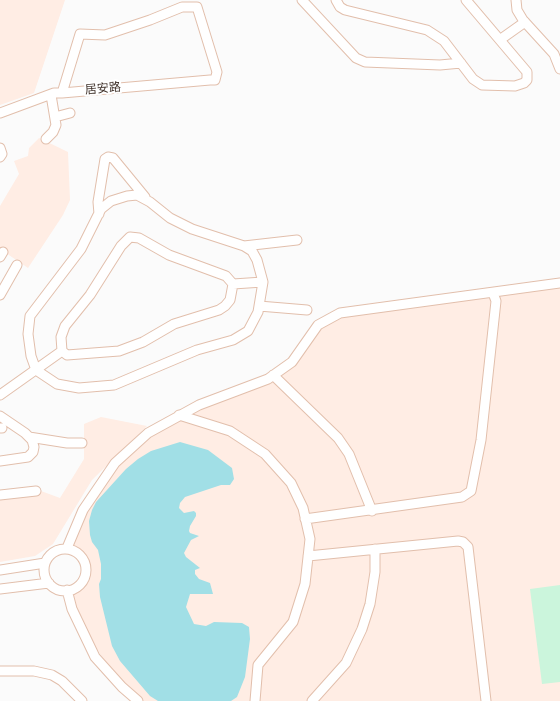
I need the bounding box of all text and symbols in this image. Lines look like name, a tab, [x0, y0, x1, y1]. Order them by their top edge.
street label: 居安路	[84, 80, 122, 98]

